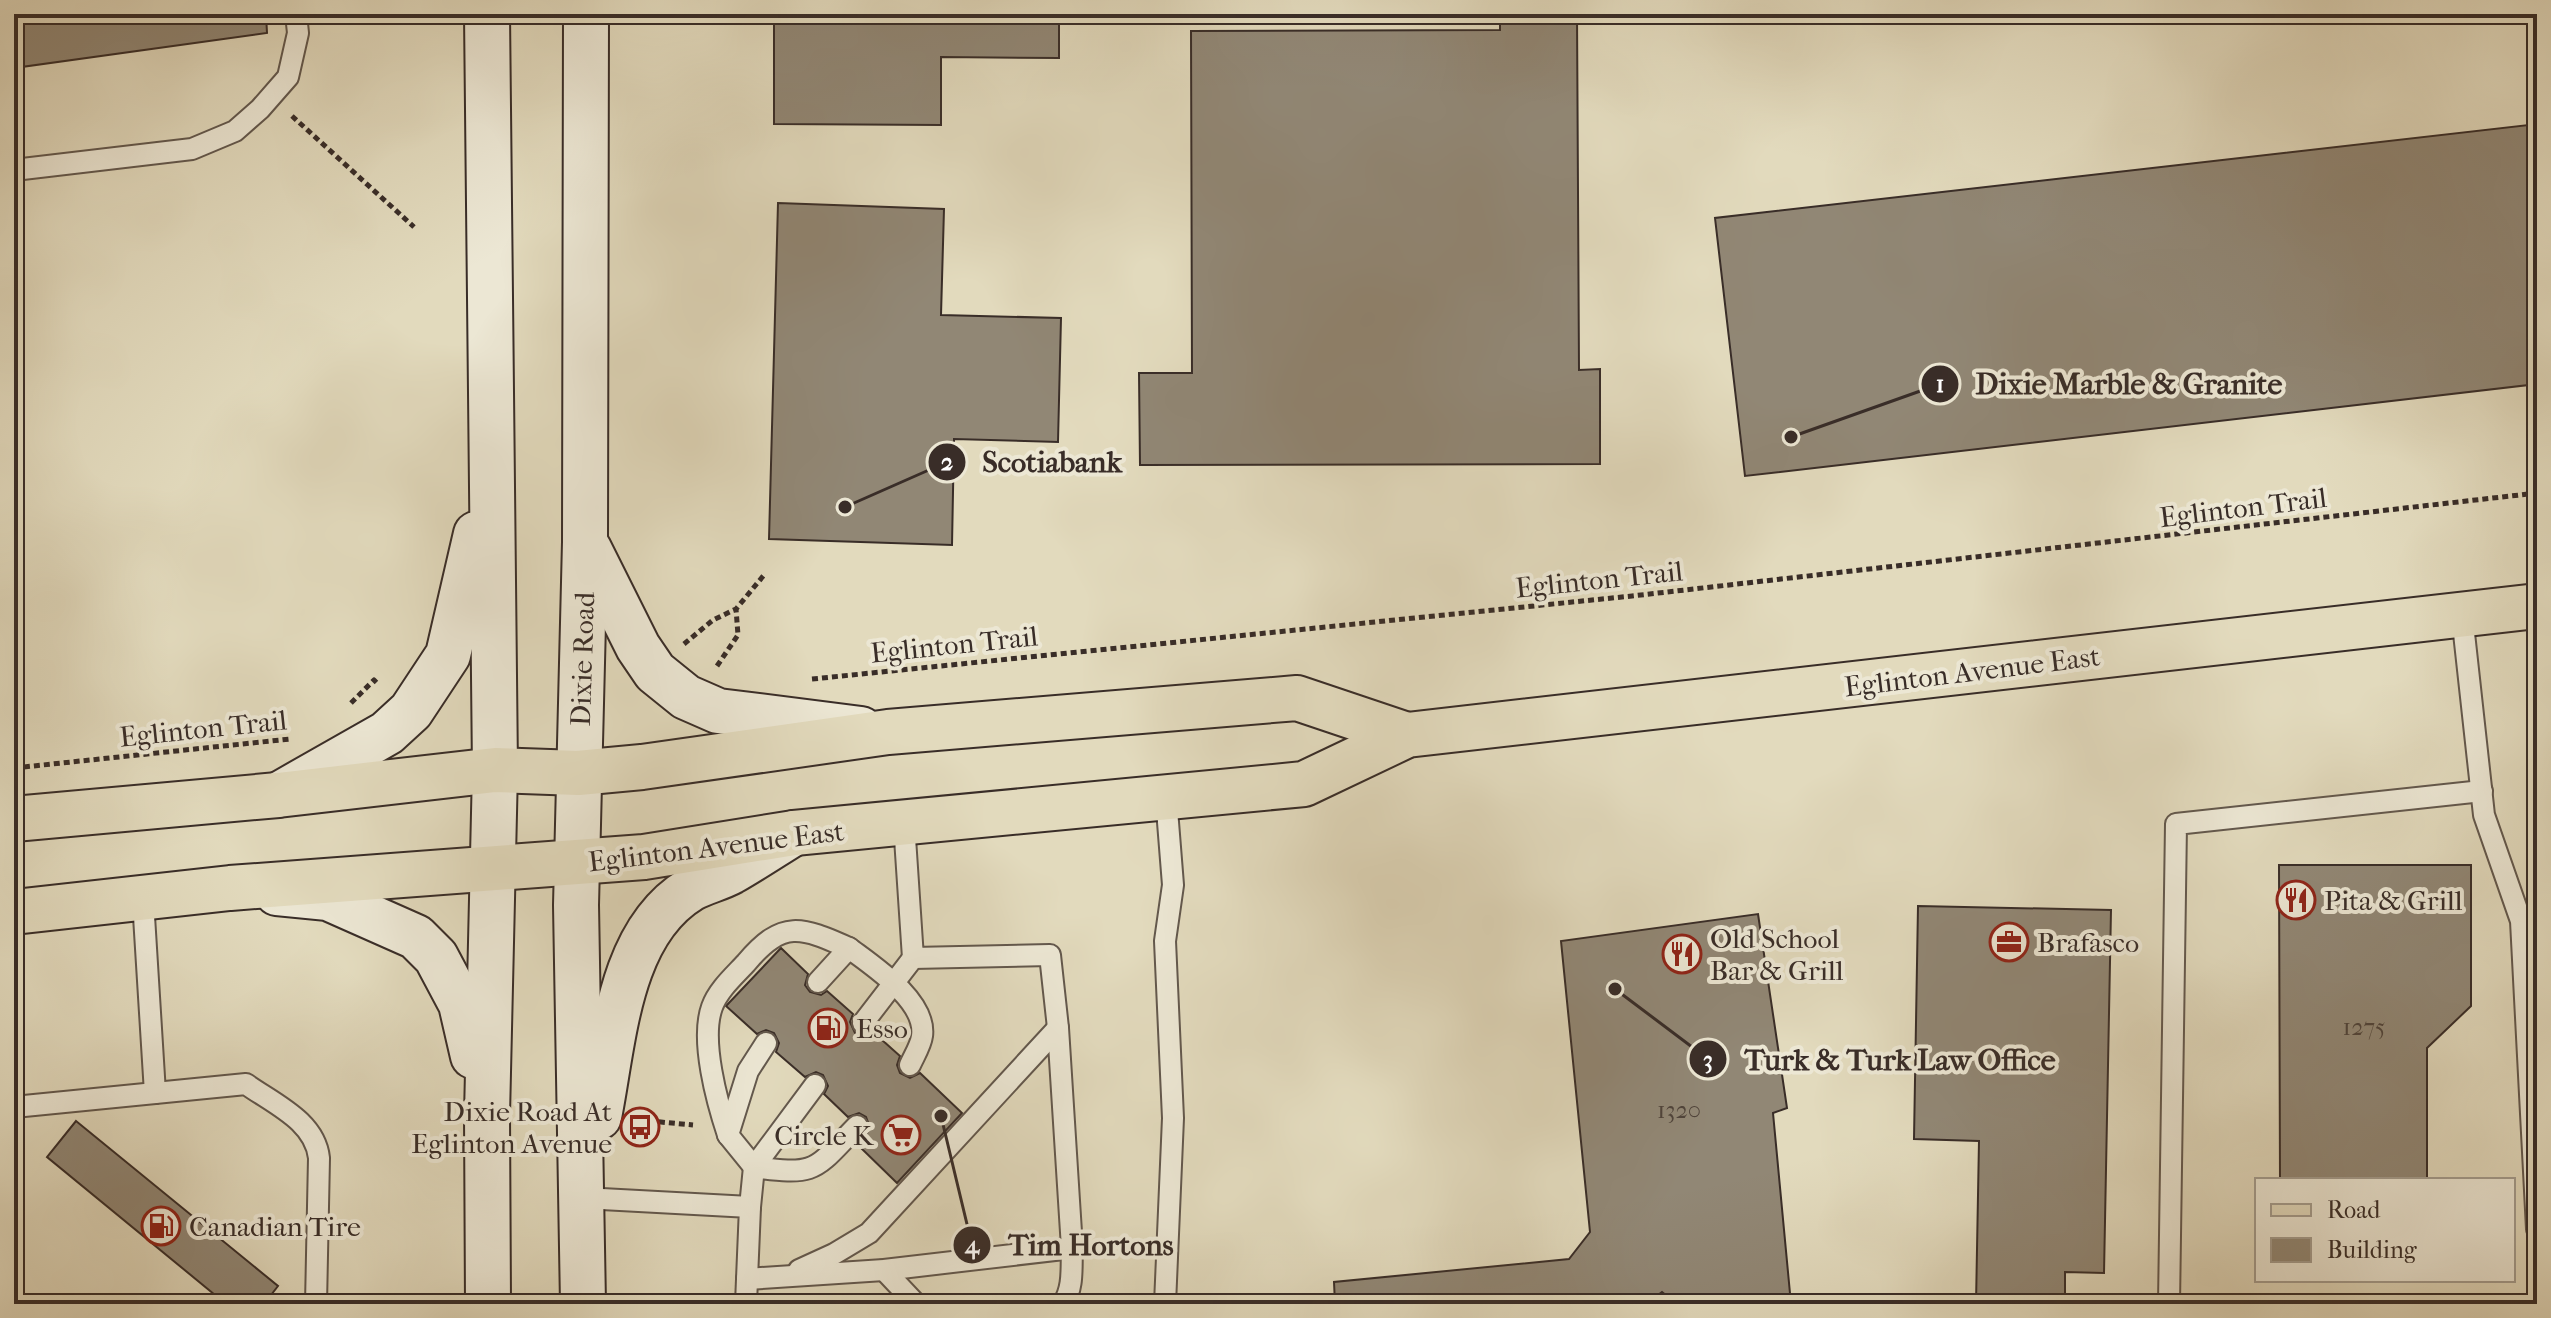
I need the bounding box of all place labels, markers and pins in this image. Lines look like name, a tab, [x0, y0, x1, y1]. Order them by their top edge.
callout: Dixie Marble & Granite	[1920, 357, 2299, 411]
callout: Scotiabank	[927, 435, 1138, 489]
restaurant icon: Pita & Grill	[2275, 879, 2317, 921]
place label: Pita & Grill	[2324, 884, 2463, 917]
office icon: Brafasco	[1988, 921, 2030, 963]
place label: Old School Bar & Grill	[1710, 922, 1844, 987]
place label: Brafasco	[2037, 926, 2139, 959]
restaurant icon: Old School Bar & Grill	[1661, 933, 1703, 975]
fuel station icon: Esso	[807, 1007, 849, 1049]
place label: Esso	[856, 1012, 908, 1045]
callout: Turk & Turk Law Office	[1688, 1032, 2071, 1086]
place label: Dixie Road At Eglinton Avenue	[411, 1095, 612, 1160]
bus stop icon: Dixie Road At Eglinton Avenue	[619, 1106, 661, 1148]
supermarket icon: Circle K	[880, 1114, 922, 1156]
place label: Circle K	[774, 1119, 875, 1152]
fuel station icon: Canadian Tire	[140, 1205, 182, 1247]
place label: Canadian Tire	[189, 1210, 361, 1243]
callout: Tim Hortons	[952, 1218, 1189, 1272]

